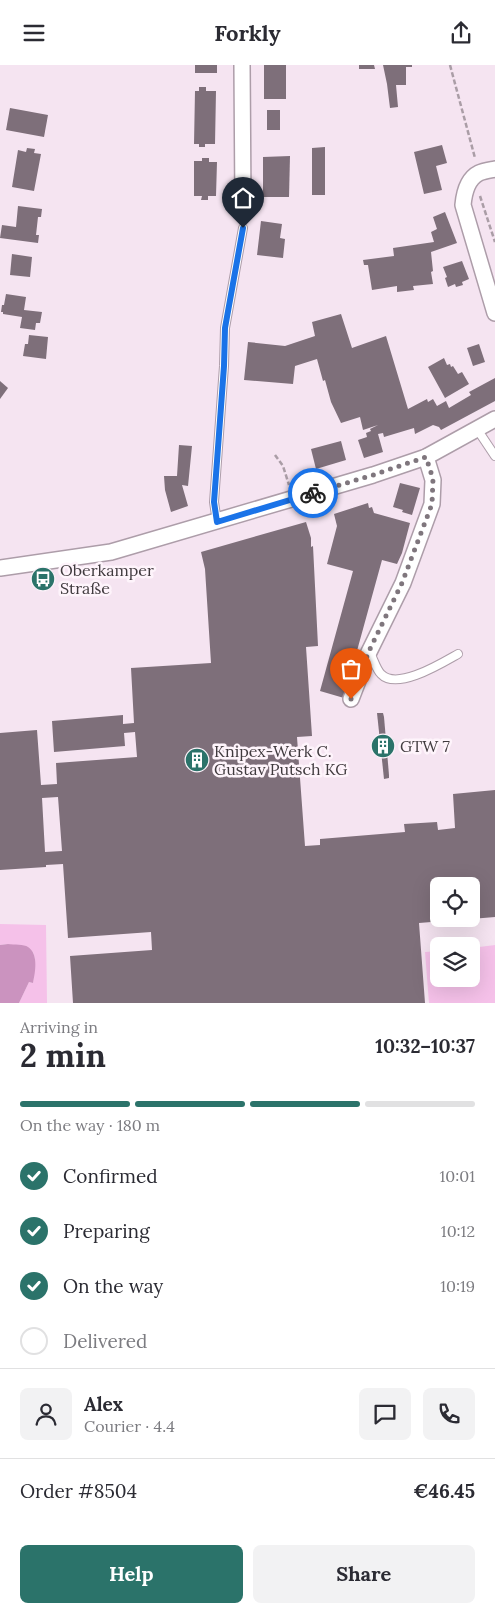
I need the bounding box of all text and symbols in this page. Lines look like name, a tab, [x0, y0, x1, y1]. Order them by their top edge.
icon: menu	[20, 19, 48, 47]
text: Forkly	[214, 19, 281, 47]
icon: share	[447, 19, 475, 47]
pin	[222, 177, 264, 228]
icon: home	[229, 184, 257, 212]
courier	[288, 468, 338, 518]
icon: bike	[299, 479, 327, 507]
place label: Oberkamper Straße	[60, 560, 154, 598]
bus stop icon: Oberkamper Straße	[30, 566, 56, 592]
pin	[330, 648, 372, 699]
icon: bag	[337, 655, 365, 683]
building icon: GTW 7	[370, 733, 396, 759]
place label: GTW 7	[400, 736, 450, 756]
place label: Knipex-Werk C. Gustav Putsch KG	[214, 741, 347, 779]
building icon: Knipex-Werk C. Gustav Putsch KG	[184, 747, 210, 773]
map controls	[430, 877, 480, 987]
button: locate	[430, 877, 480, 927]
button: layers	[430, 937, 480, 987]
text: Arriving in	[20, 1017, 98, 1037]
text: 10:32–10:37	[375, 1034, 475, 1058]
text: 2 min	[20, 1035, 106, 1076]
text: On the way · 180 m	[20, 1115, 160, 1135]
icon: check	[20, 1162, 48, 1190]
text: Confirmed	[63, 1164, 158, 1188]
text: 10:01	[439, 1166, 475, 1186]
icon: check	[20, 1217, 48, 1245]
text: Preparing	[63, 1219, 150, 1243]
text: 10:12	[441, 1221, 475, 1241]
icon: check	[20, 1272, 48, 1300]
text: On the way	[63, 1274, 163, 1298]
text: 10:19	[440, 1276, 475, 1296]
text: Delivered	[63, 1329, 147, 1353]
button: person	[20, 1388, 72, 1440]
button: chat	[359, 1388, 411, 1440]
button: phone	[423, 1388, 475, 1440]
text: Alex	[84, 1392, 123, 1416]
text: Courier · 4.4	[84, 1416, 175, 1436]
text: Order #8504	[20, 1479, 137, 1503]
text: €46.45	[413, 1479, 475, 1503]
button: Help	[20, 1545, 243, 1603]
button: Share	[253, 1545, 475, 1603]

